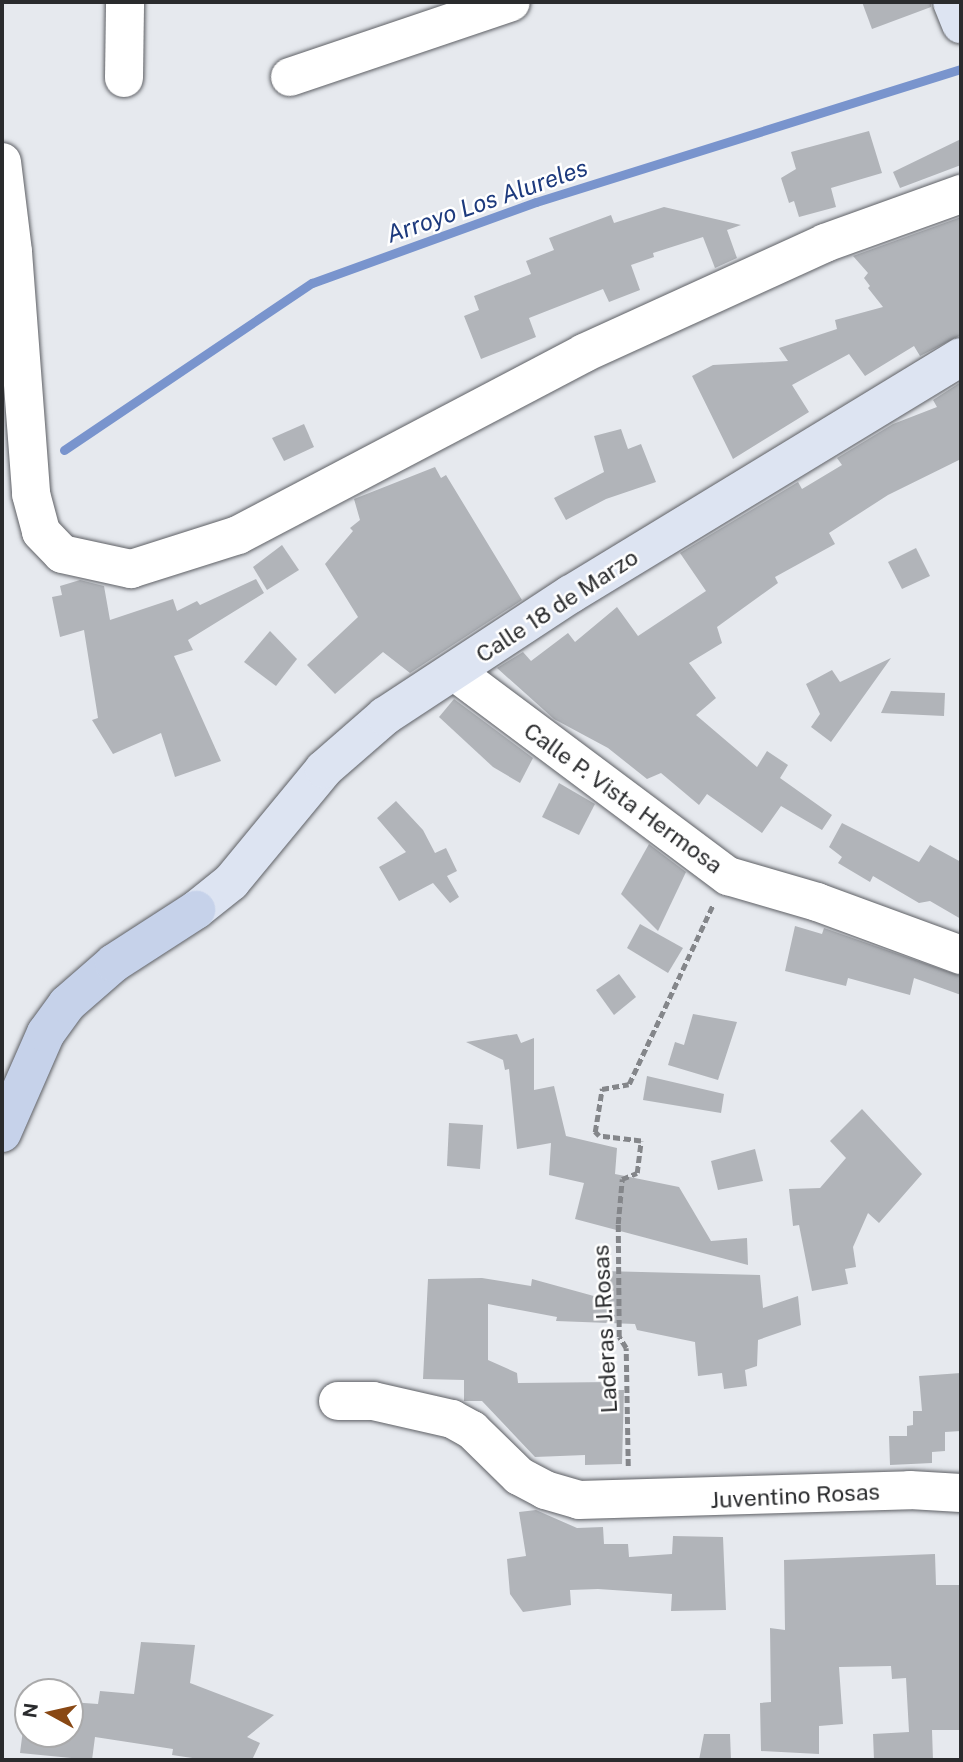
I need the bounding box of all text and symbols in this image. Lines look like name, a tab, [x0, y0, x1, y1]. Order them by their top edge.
water label: Arroyo Los Alureles	[382, 153, 592, 249]
street label: Calle 18 de Marzo	[471, 543, 643, 669]
street label: Calle P. Vista Hermosa	[518, 716, 728, 880]
street label: Laderas J.Rosas	[587, 1244, 623, 1414]
street label: Juventino Rosas	[709, 1478, 881, 1514]
north arrow	[14, 1678, 84, 1748]
text: N	[18, 1701, 42, 1719]

